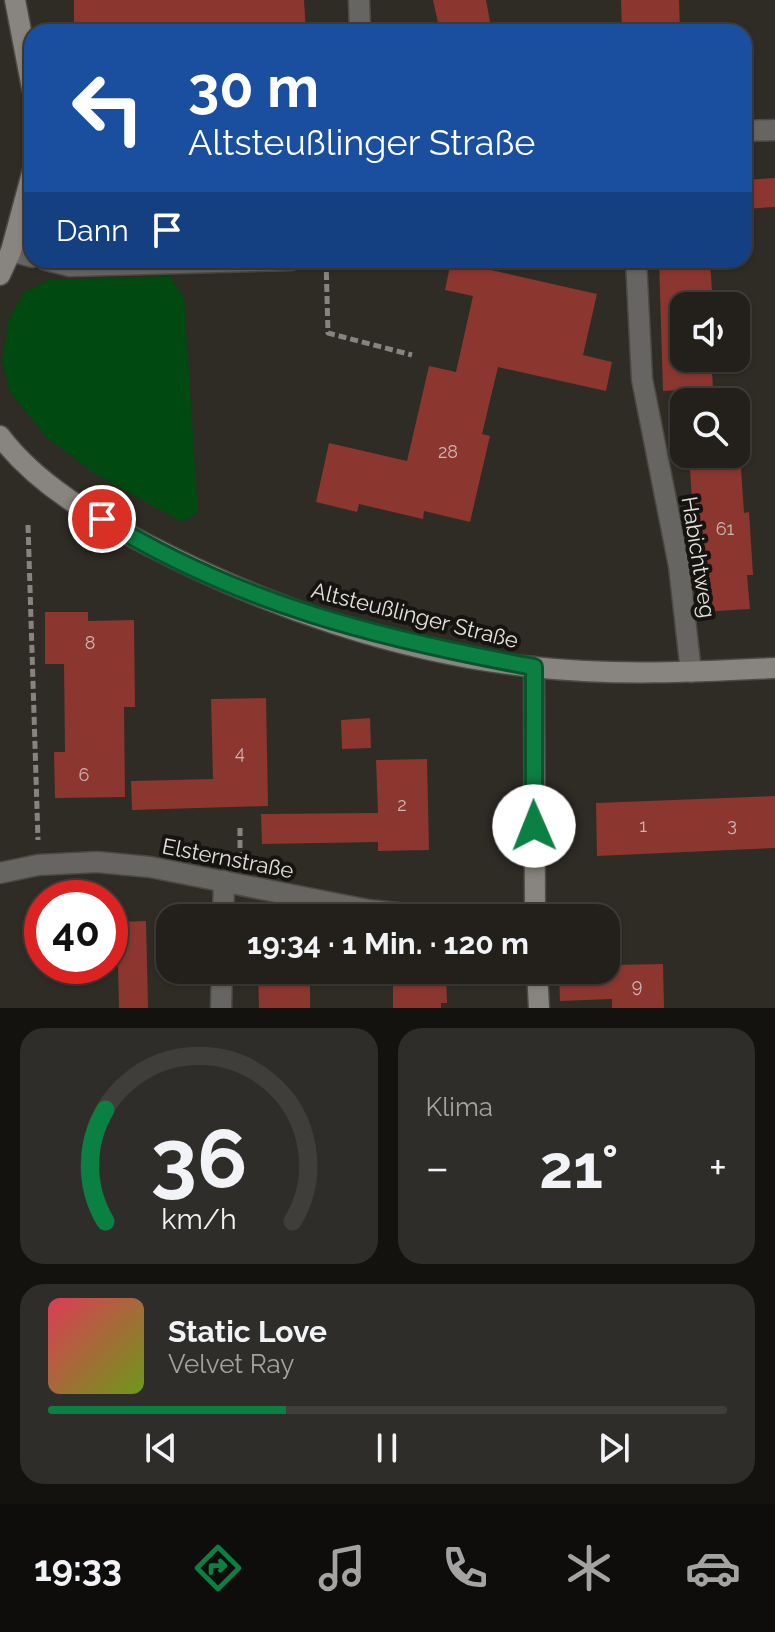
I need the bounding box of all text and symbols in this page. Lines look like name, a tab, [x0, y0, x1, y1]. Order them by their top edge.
text: 30 m	[188, 54, 319, 120]
icon: left	[56, 56, 160, 160]
text: Altsteußlinger Straße	[188, 121, 535, 163]
icon: arrive	[145, 208, 189, 252]
text: Dann	[56, 213, 129, 248]
map controls	[670, 292, 750, 468]
button: sound	[670, 292, 750, 372]
button: search	[670, 388, 750, 468]
house number: 28	[438, 441, 458, 462]
pin	[68, 485, 136, 553]
street label: Habichtweg	[677, 494, 721, 620]
icon: arrive	[80, 497, 124, 541]
house number: 61	[716, 518, 735, 539]
street label: Altsteußlinger Straße	[309, 577, 521, 653]
house number: 8	[85, 632, 95, 653]
house number: 4	[235, 742, 245, 763]
house number: 6	[79, 764, 90, 785]
position arrow	[492, 784, 576, 868]
house number: 2	[397, 794, 407, 815]
house number: 3	[727, 814, 737, 835]
house number: 1	[639, 815, 647, 836]
street label: Elsternstraße	[160, 833, 296, 883]
speed limit sign: 40	[24, 880, 128, 984]
text: 19:34 · 1 Min. · 120 m	[247, 926, 529, 961]
house number: 9	[632, 975, 642, 996]
text: Klima	[426, 1092, 493, 1122]
text: 36	[150, 1110, 247, 1207]
text: 21°	[539, 1132, 619, 1202]
text: −	[426, 1142, 449, 1193]
text: +	[709, 1142, 727, 1193]
text: km/h	[161, 1202, 236, 1236]
text: Static Love	[168, 1314, 327, 1349]
text: Velvet Ray	[168, 1349, 294, 1379]
icon: previous	[139, 1426, 183, 1470]
icon: pause	[365, 1426, 409, 1470]
icon: next	[592, 1426, 636, 1470]
icon: directions	[190, 1540, 246, 1596]
icon: music	[314, 1540, 370, 1596]
icon: phone	[437, 1540, 493, 1596]
icon: climate	[561, 1540, 617, 1596]
icon: car	[685, 1540, 741, 1596]
text: 19:33	[34, 1547, 122, 1589]

